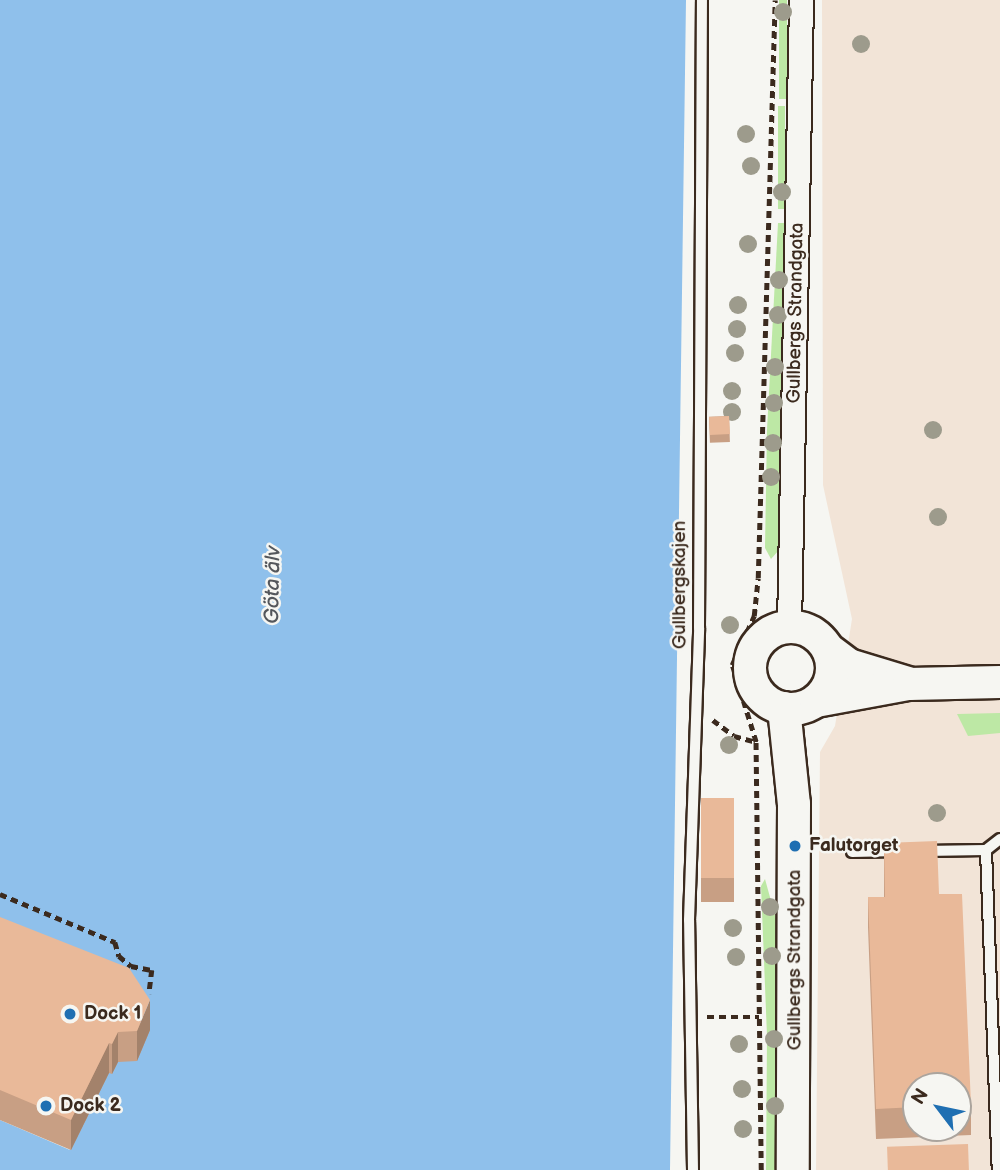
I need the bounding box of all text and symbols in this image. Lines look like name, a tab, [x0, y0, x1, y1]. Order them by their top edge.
street label: Gullbergs Strandgata	[783, 222, 809, 404]
street label: Gullbergskajen	[669, 521, 691, 649]
water label: Göta älv	[260, 546, 286, 624]
place label: Falutorget	[809, 835, 898, 857]
marker: Falutorget	[787, 838, 803, 854]
street label: Gullbergs Strandgata	[784, 869, 806, 1051]
place label: Dock 1	[84, 1003, 142, 1025]
marker: Dock 1	[62, 1006, 78, 1022]
north arrow	[902, 1072, 972, 1142]
text: N	[907, 1085, 934, 1109]
place label: Dock 2	[60, 1095, 121, 1117]
marker: Dock 2	[38, 1098, 54, 1114]

